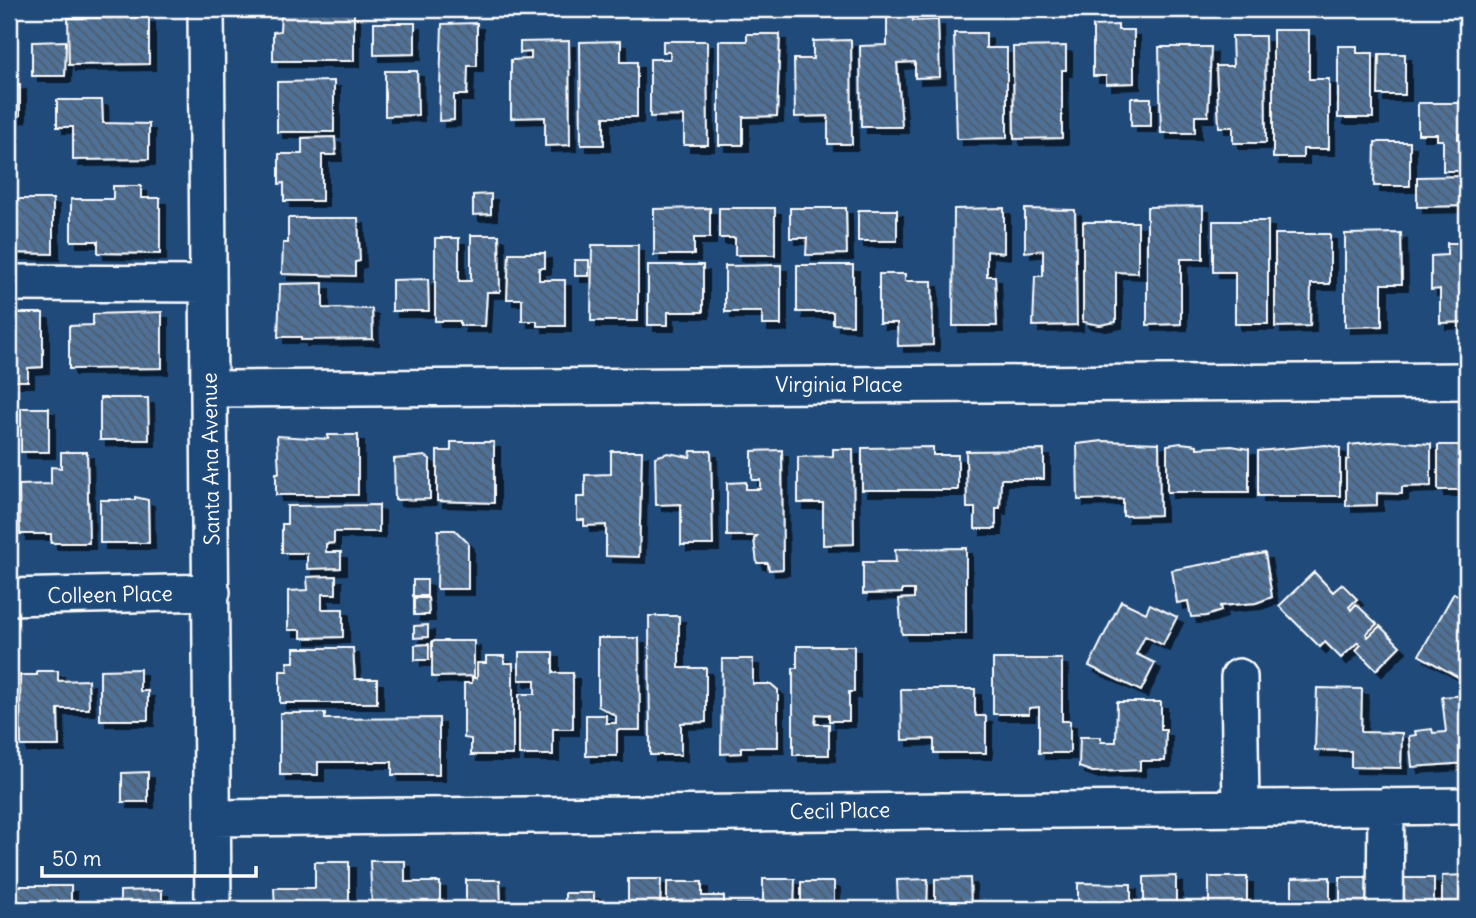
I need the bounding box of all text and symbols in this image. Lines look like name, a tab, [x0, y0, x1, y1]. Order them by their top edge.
street label: Virginia Place	[775, 371, 903, 398]
street label: Santa Ana Avenue	[195, 372, 226, 546]
street label: Colleen Place	[47, 580, 173, 609]
street label: Cecil Place	[789, 796, 890, 825]
scale bar	[42, 834, 256, 878]
text: 50 m	[52, 845, 101, 872]

